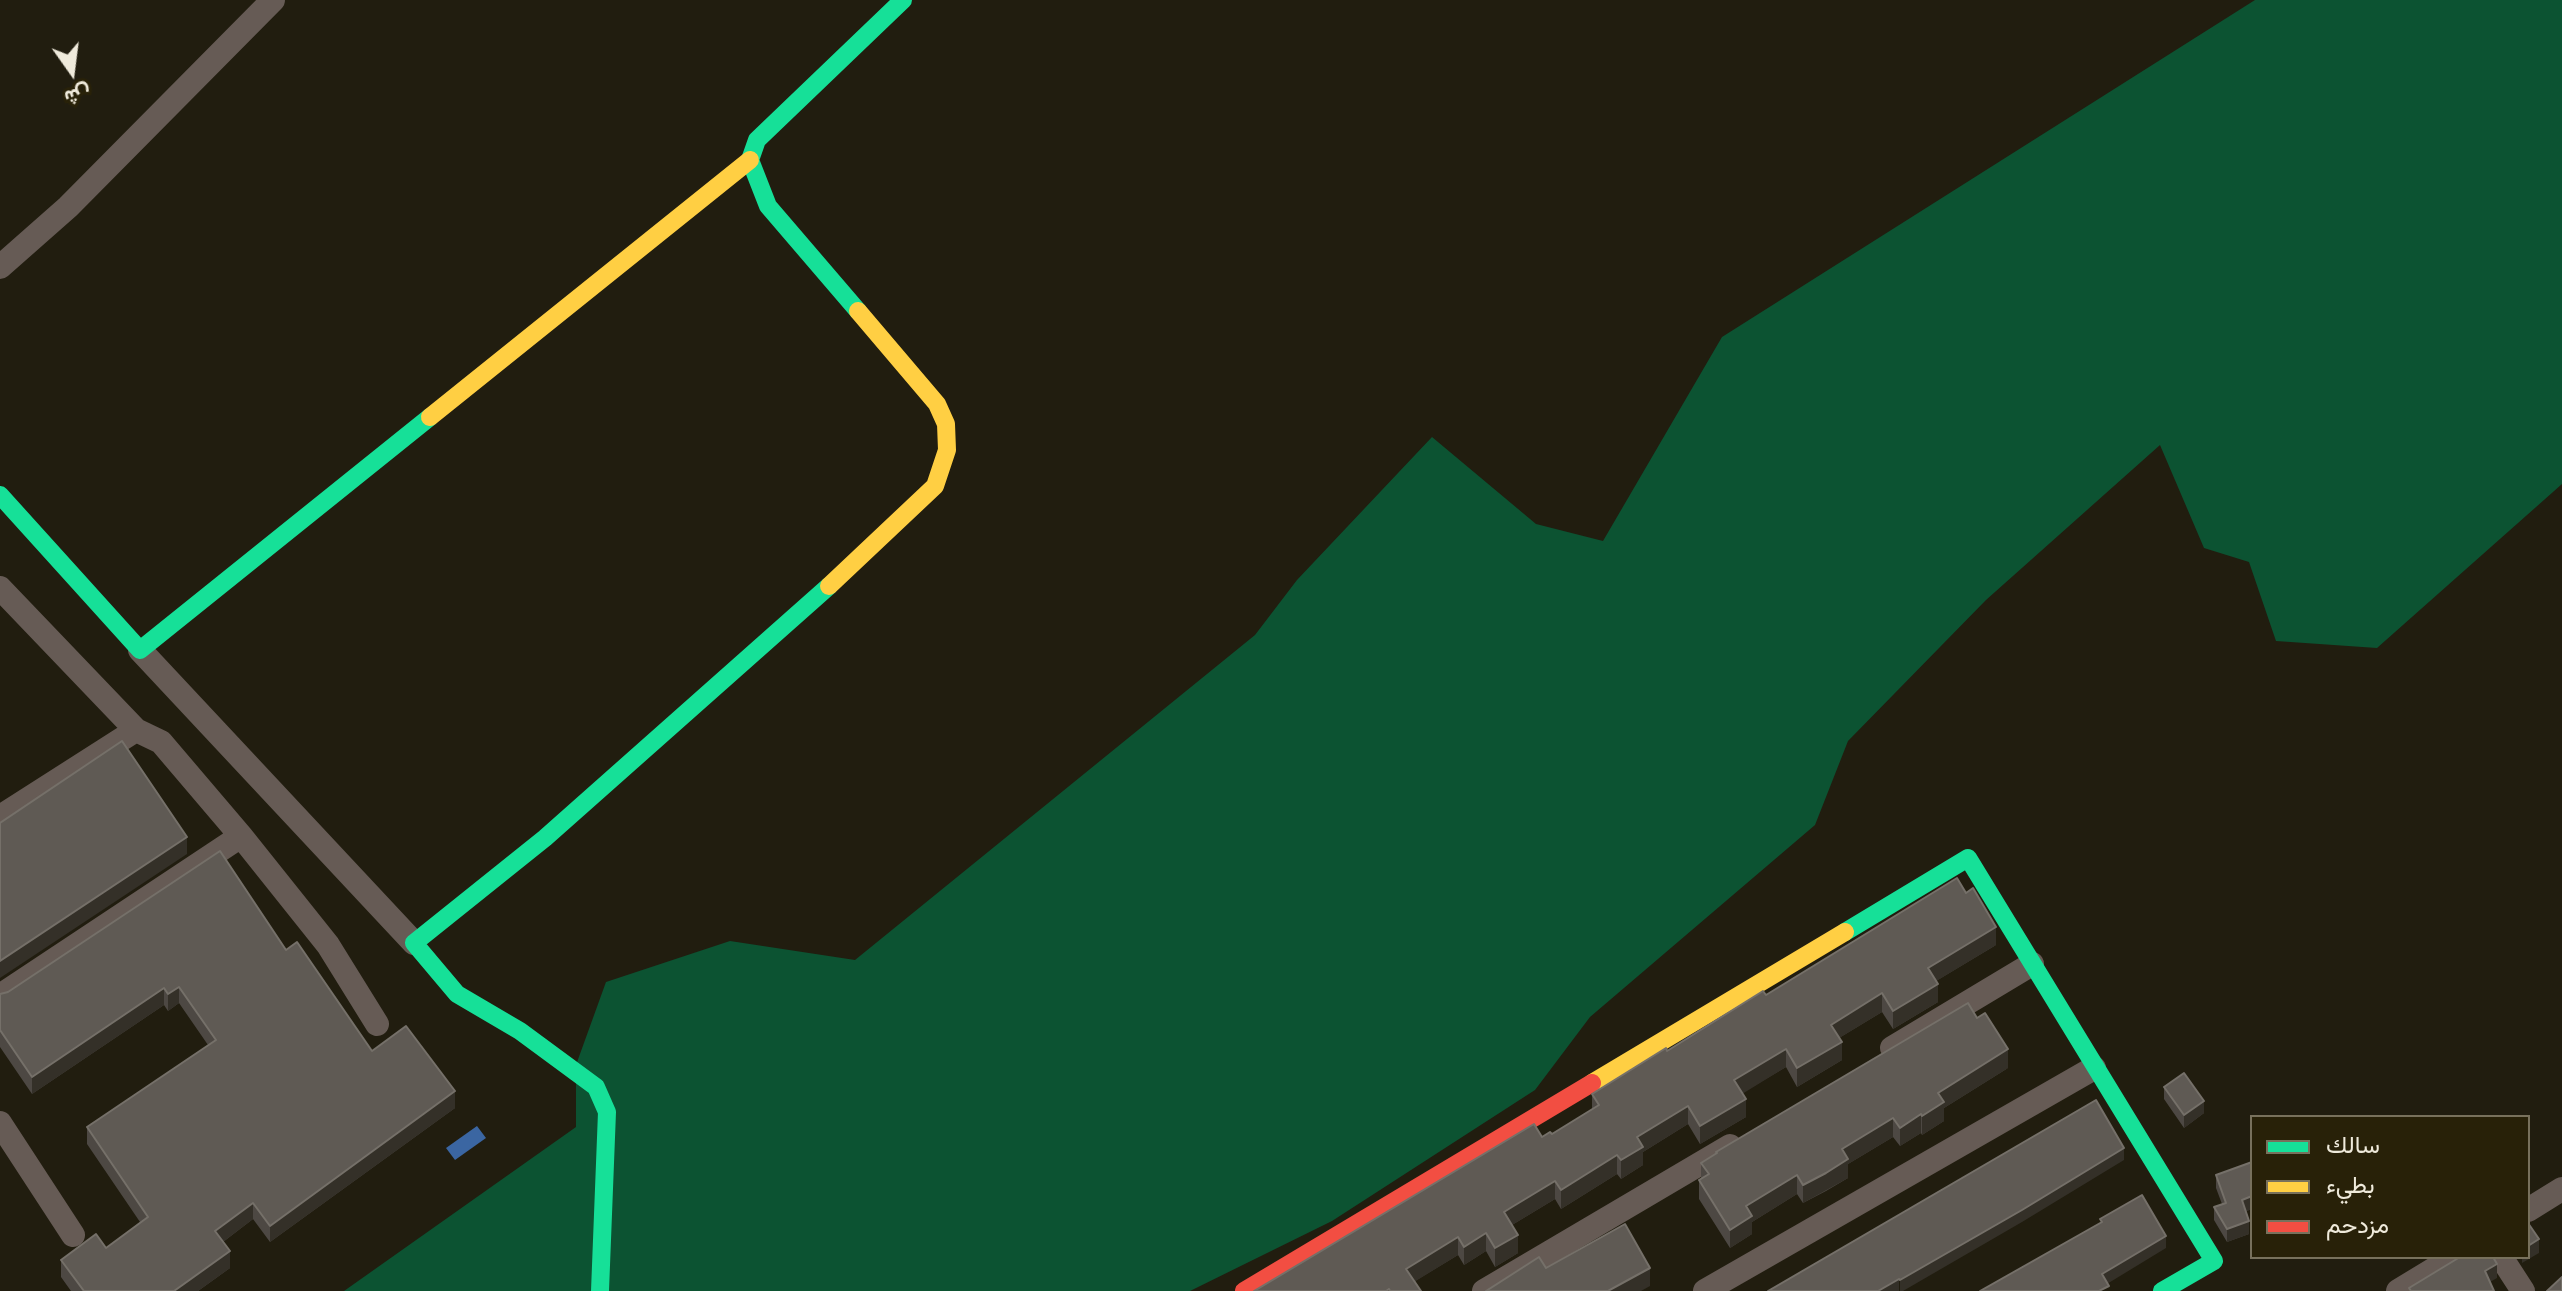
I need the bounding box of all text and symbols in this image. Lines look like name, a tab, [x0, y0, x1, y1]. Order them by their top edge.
north arrow	[32, 32, 112, 112]
text: ش	[62, 79, 94, 111]
legend	[2250, 1115, 2530, 1259]
text: سالك	[2326, 1131, 2380, 1159]
text: بطيء	[2326, 1171, 2375, 1199]
text: مزدحم	[2326, 1211, 2389, 1239]

